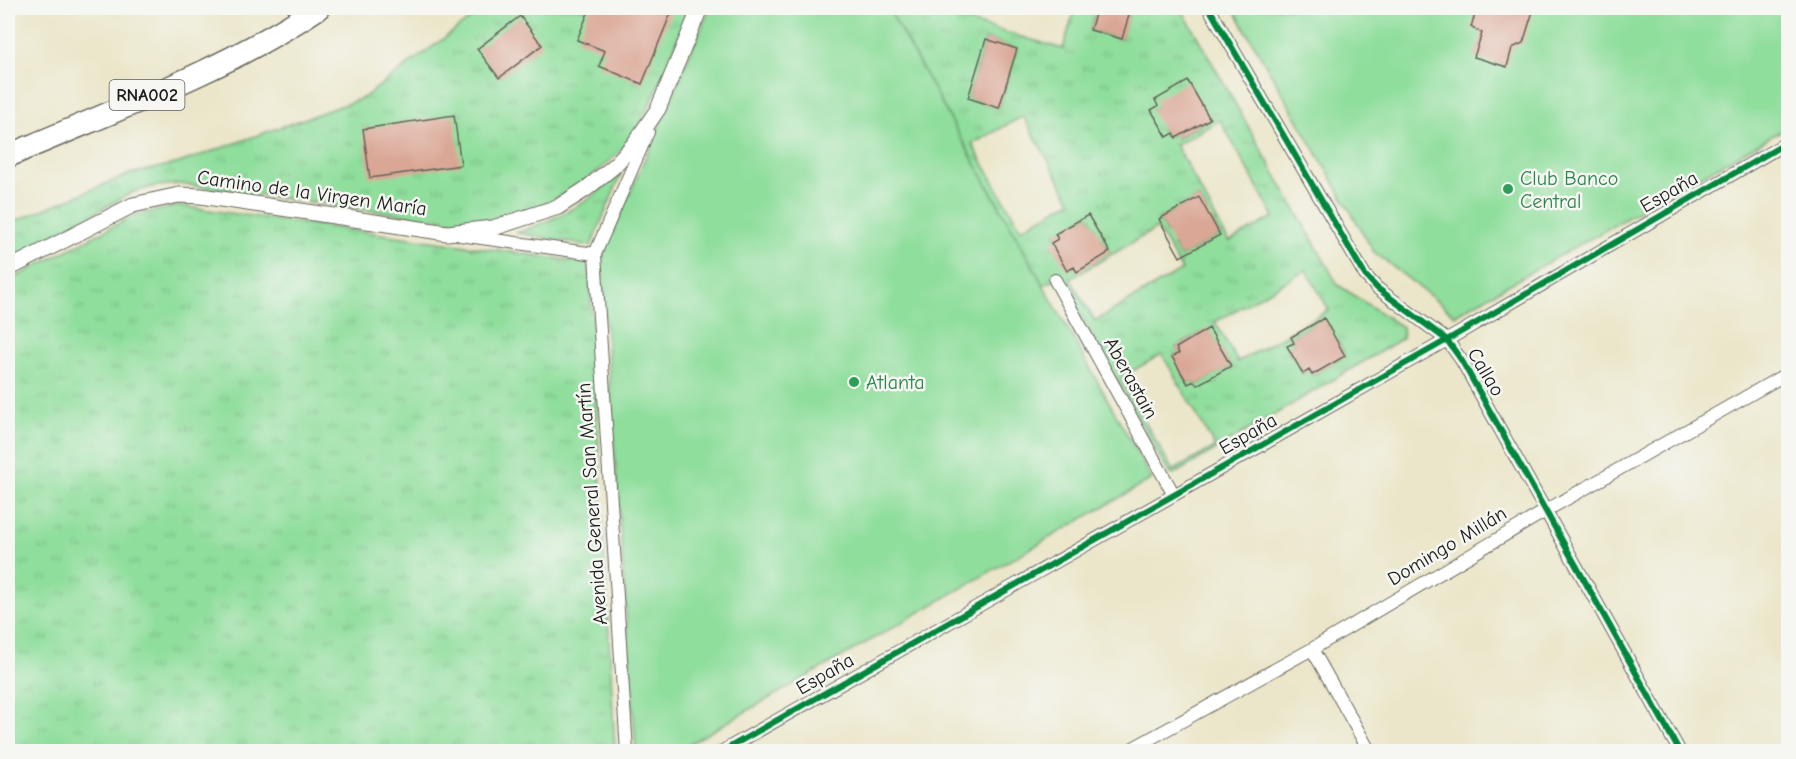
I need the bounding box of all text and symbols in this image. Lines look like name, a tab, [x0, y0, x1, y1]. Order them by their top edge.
road number: RNA002	[110, 80, 184, 110]
street label: Camino de la Virgen María	[196, 165, 428, 221]
street label: España	[1636, 166, 1702, 218]
place label: Club Banco Central	[1520, 167, 1618, 213]
marker: Club Banco Central	[1501, 182, 1515, 196]
street label: Aberastain	[1099, 333, 1163, 423]
street label: Callao	[1463, 344, 1509, 400]
place label: Atlanta	[866, 371, 925, 394]
marker: Atlanta	[847, 375, 861, 389]
street label: Avenida General San Martín	[572, 382, 612, 626]
street label: España	[1215, 408, 1281, 460]
street label: Domingo Millán	[1383, 501, 1511, 591]
street label: España	[792, 648, 858, 700]

